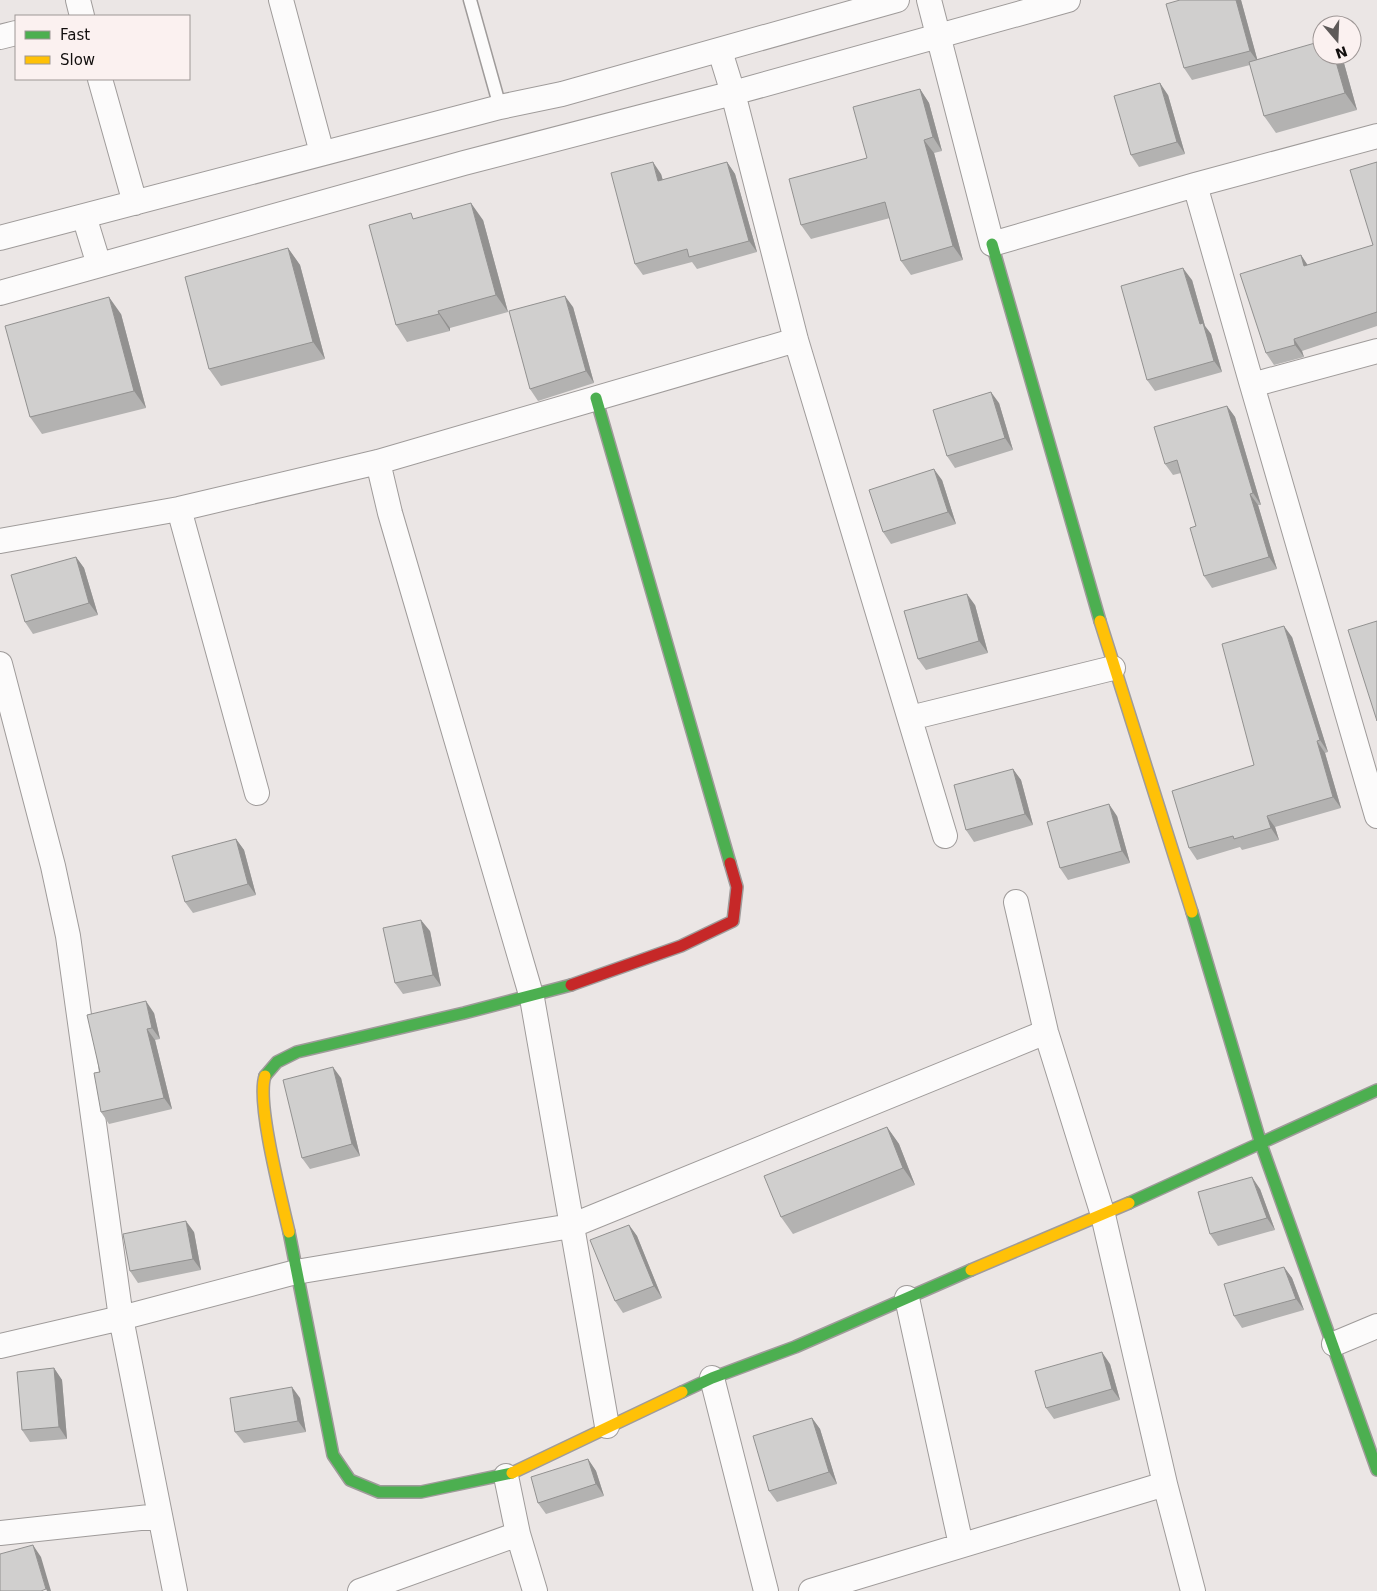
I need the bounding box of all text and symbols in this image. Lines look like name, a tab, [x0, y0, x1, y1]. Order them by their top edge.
legend	[15, 15, 190, 80]
north arrow	[1312, 15, 1362, 65]
text: Fast	[60, 26, 90, 44]
text: N	[1333, 43, 1349, 62]
text: Slow	[60, 51, 95, 69]

